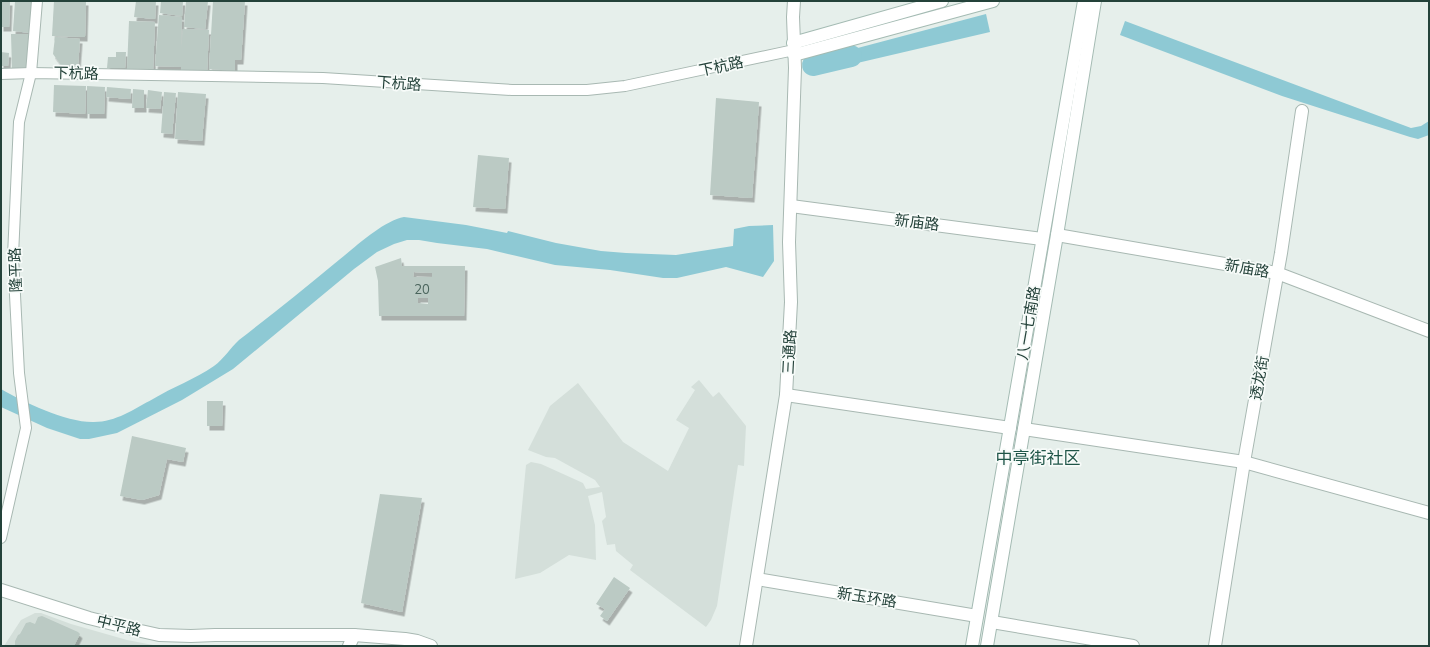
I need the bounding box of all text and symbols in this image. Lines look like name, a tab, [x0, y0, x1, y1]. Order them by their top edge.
street label: 下杭路	[697, 52, 745, 80]
street label: 下杭路	[53, 63, 99, 83]
street label: 下杭路	[376, 72, 422, 94]
street label: 新庙路	[894, 210, 940, 234]
street label: 隆平路	[5, 247, 25, 293]
street label: 新庙路	[1223, 255, 1271, 281]
house number: 20	[414, 281, 430, 297]
street label: 八一七南路	[1012, 284, 1044, 362]
street label: 三通路	[778, 329, 800, 375]
street label: 透龙街	[1246, 354, 1272, 402]
district label: 中亭街社区	[996, 447, 1081, 468]
street label: 新玉环路	[836, 583, 898, 611]
street label: 中平路	[95, 610, 143, 640]

